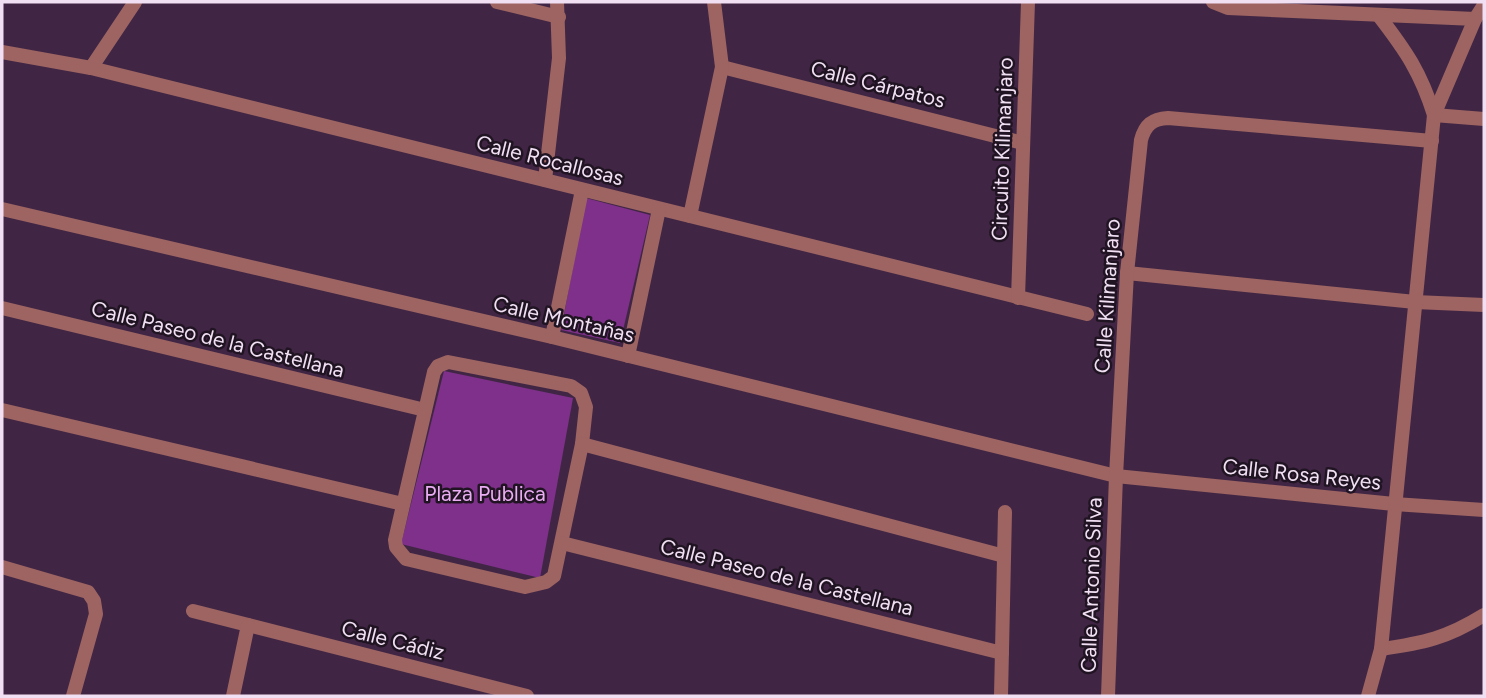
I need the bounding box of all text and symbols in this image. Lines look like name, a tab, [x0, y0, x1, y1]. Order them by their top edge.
street label: Calle Cárpatos	[808, 55, 948, 113]
street label: Circuito Kilimanjaro	[986, 57, 1018, 241]
street label: Calle Rocallosas	[474, 130, 626, 190]
street label: Calle Kilimanjaro	[1089, 218, 1125, 374]
street label: Calle Montañas	[491, 291, 637, 347]
street label: Calle Paseo de la Castellana	[89, 295, 347, 383]
street label: Calle Rosa Reyes	[1222, 453, 1382, 495]
park label: Plaza Publica	[424, 481, 546, 506]
street label: Calle Antonio Silva	[1075, 497, 1107, 673]
street label: Calle Paseo de la Castellana	[658, 533, 916, 621]
street label: Calle Cádiz	[339, 615, 447, 665]

